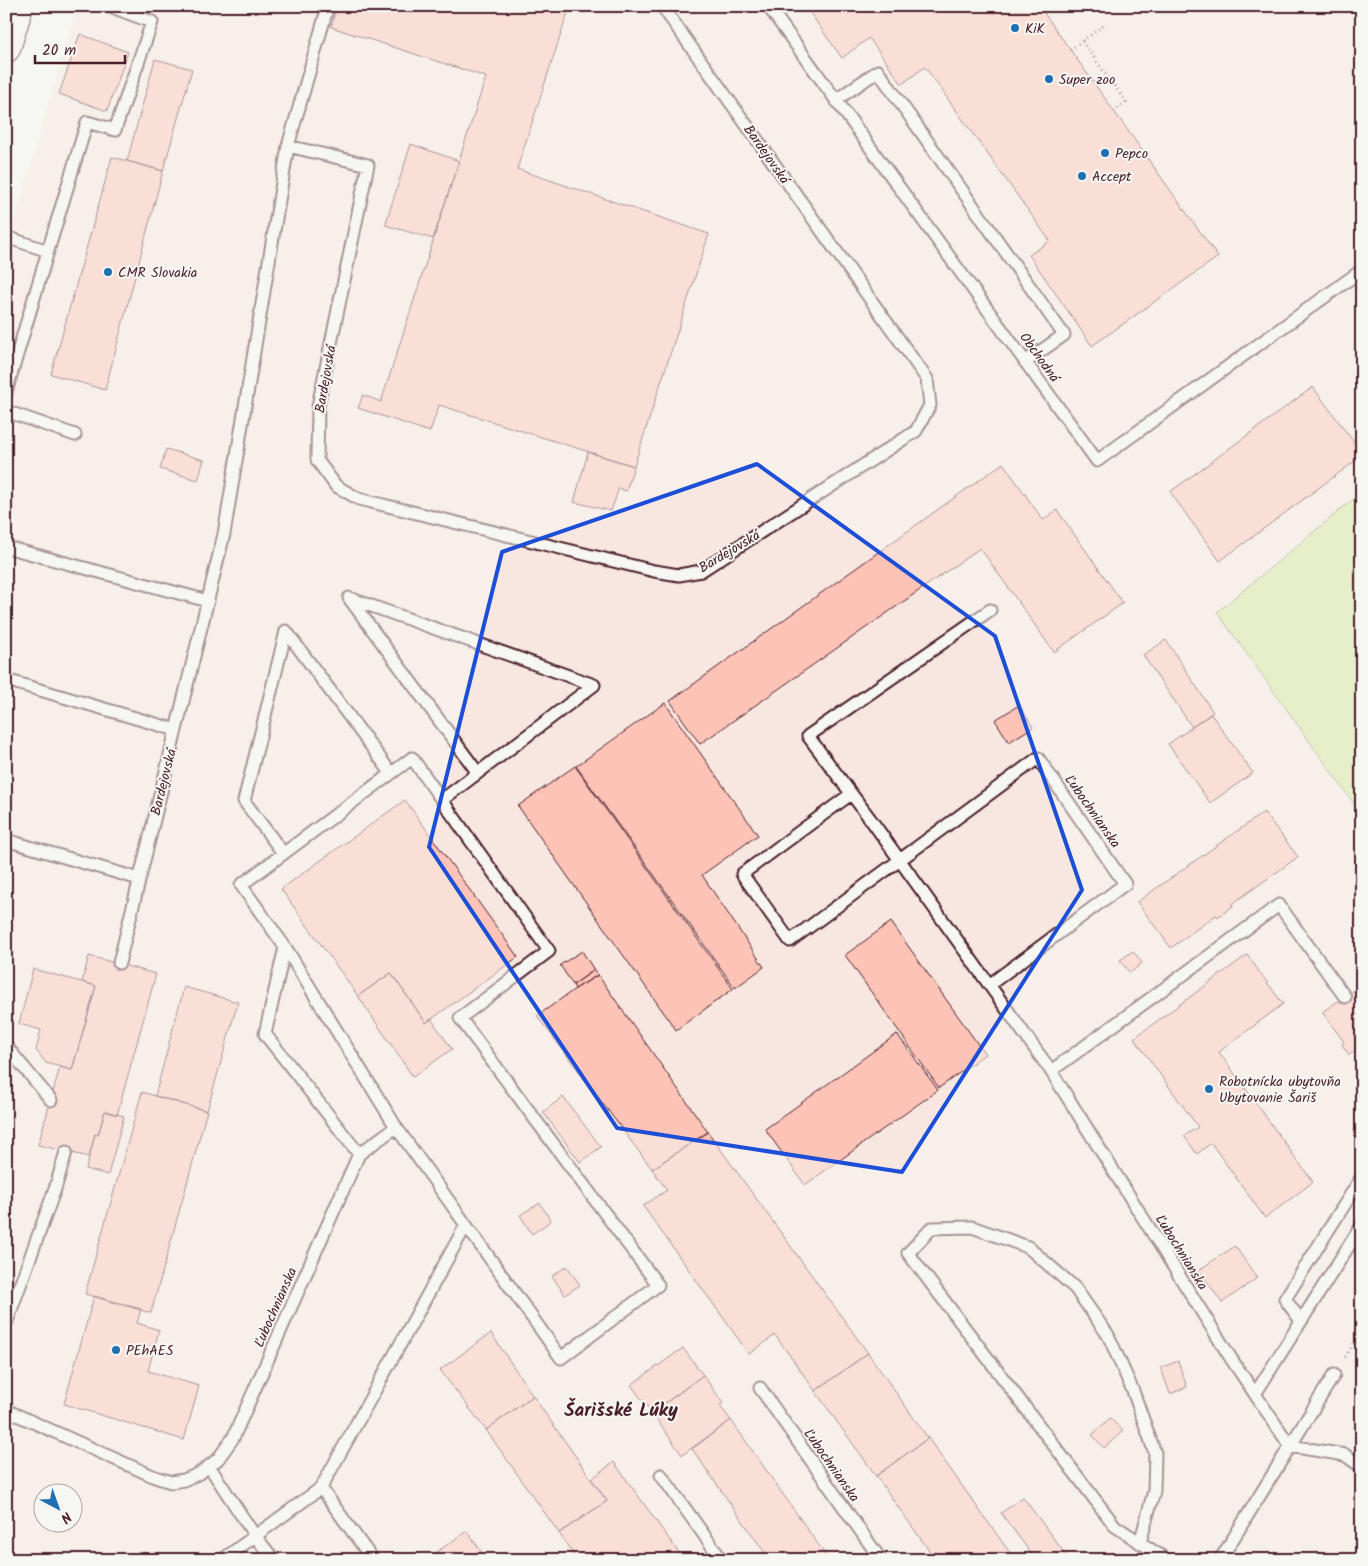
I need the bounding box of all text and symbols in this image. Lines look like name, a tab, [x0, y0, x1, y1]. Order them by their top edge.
place label: KiK	[1025, 18, 1046, 40]
marker: KiK	[1009, 22, 1021, 34]
scale bar	[35, 32, 125, 64]
text: 20 m	[42, 39, 76, 63]
place label: Super zoo	[1059, 69, 1115, 91]
marker: Super zoo	[1043, 73, 1055, 85]
street label: Bardejovská	[738, 120, 796, 190]
place label: Pepco	[1115, 143, 1148, 165]
marker: Pepco	[1099, 147, 1111, 159]
place label: Accept	[1092, 166, 1132, 188]
marker: Accept	[1076, 170, 1088, 182]
place label: CMR Slovakia	[118, 262, 197, 284]
marker: CMR Slovakia	[102, 266, 114, 278]
street label: Obchodná	[1014, 328, 1066, 388]
street label: Bardejovská	[309, 342, 343, 415]
street label: Bardejovská	[695, 524, 766, 579]
street label: Bardejovská	[145, 745, 183, 818]
street label: Ľubochnianska	[1059, 770, 1126, 853]
place label: Robotnícka ubytovňa Ubytovanie Šariš	[1219, 1071, 1341, 1109]
marker: Robotnícka ubytovňa Ubytovanie Šariš	[1203, 1083, 1215, 1095]
street label: Ľubochnianska	[1149, 1210, 1213, 1295]
street label: Ľubochnianska	[248, 1264, 303, 1351]
place label: PEhAES	[126, 1340, 174, 1362]
marker: PEhAES	[110, 1344, 122, 1356]
district label: Šarišské Lúky	[564, 1396, 678, 1426]
street label: Ľubochnianska	[798, 1424, 865, 1507]
north arrow	[32, 1484, 82, 1534]
text: N	[55, 1506, 76, 1528]

